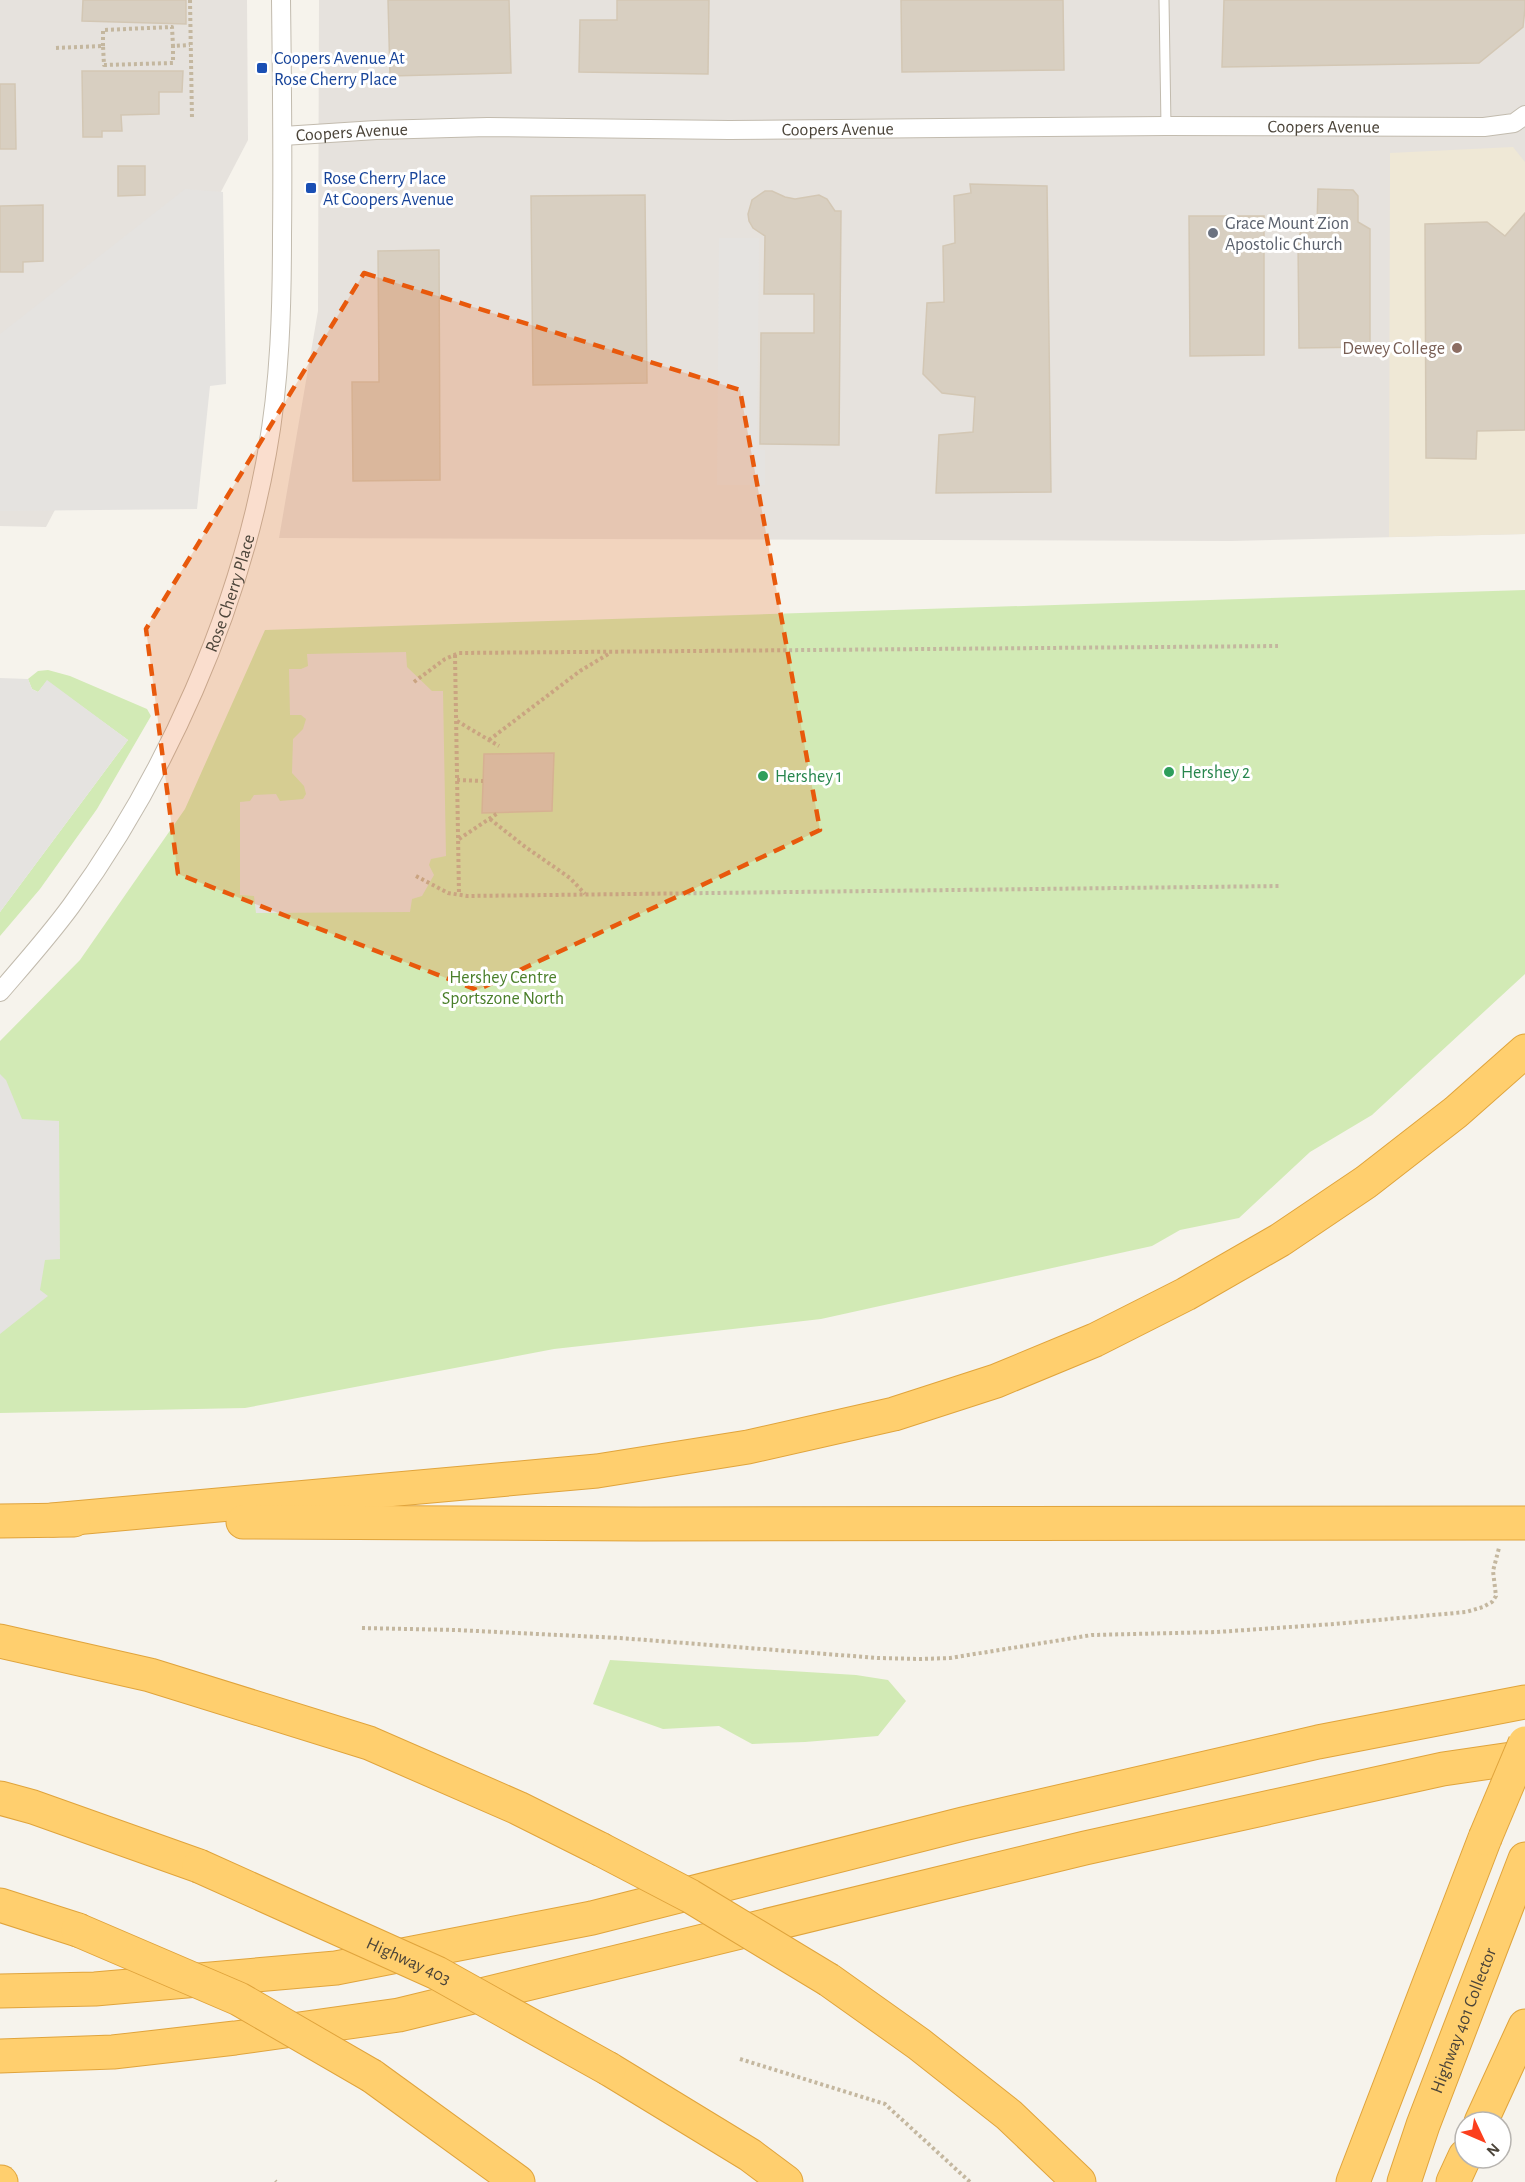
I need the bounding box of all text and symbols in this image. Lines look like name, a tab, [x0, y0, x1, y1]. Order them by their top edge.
place label: Coopers Avenue At Rose Cherry Place	[274, 50, 405, 89]
marker: Coopers Avenue At Rose Cherry Place	[255, 61, 269, 75]
street label: Coopers Avenue	[1268, 118, 1380, 137]
street label: Coopers Avenue	[782, 120, 894, 140]
street label: Coopers Avenue	[295, 121, 408, 145]
place label: Rose Cherry Place At Coopers Avenue	[323, 170, 454, 209]
marker: Rose Cherry Place At Coopers Avenue	[304, 181, 318, 195]
place label: Grace Mount Zion Apostolic Church	[1225, 215, 1349, 254]
marker: Grace Mount Zion Apostolic Church	[1206, 226, 1220, 240]
place label: Dewey College	[1342, 340, 1445, 358]
marker: Dewey College	[1450, 341, 1464, 355]
street label: Rose Cherry Place	[203, 532, 258, 655]
place label: Hershey 2	[1181, 764, 1250, 782]
marker: Hershey 2	[1162, 765, 1176, 779]
place label: Hershey 1	[775, 768, 842, 786]
marker: Hershey 1	[756, 769, 770, 783]
park label: Hershey Centre Sportszone North	[442, 969, 564, 1008]
street label: Highway 403	[363, 1934, 453, 1989]
street label: Highway 401 Collector	[1428, 1945, 1500, 2096]
north arrow	[1453, 2110, 1513, 2170]
text: N	[1483, 2140, 1503, 2159]

